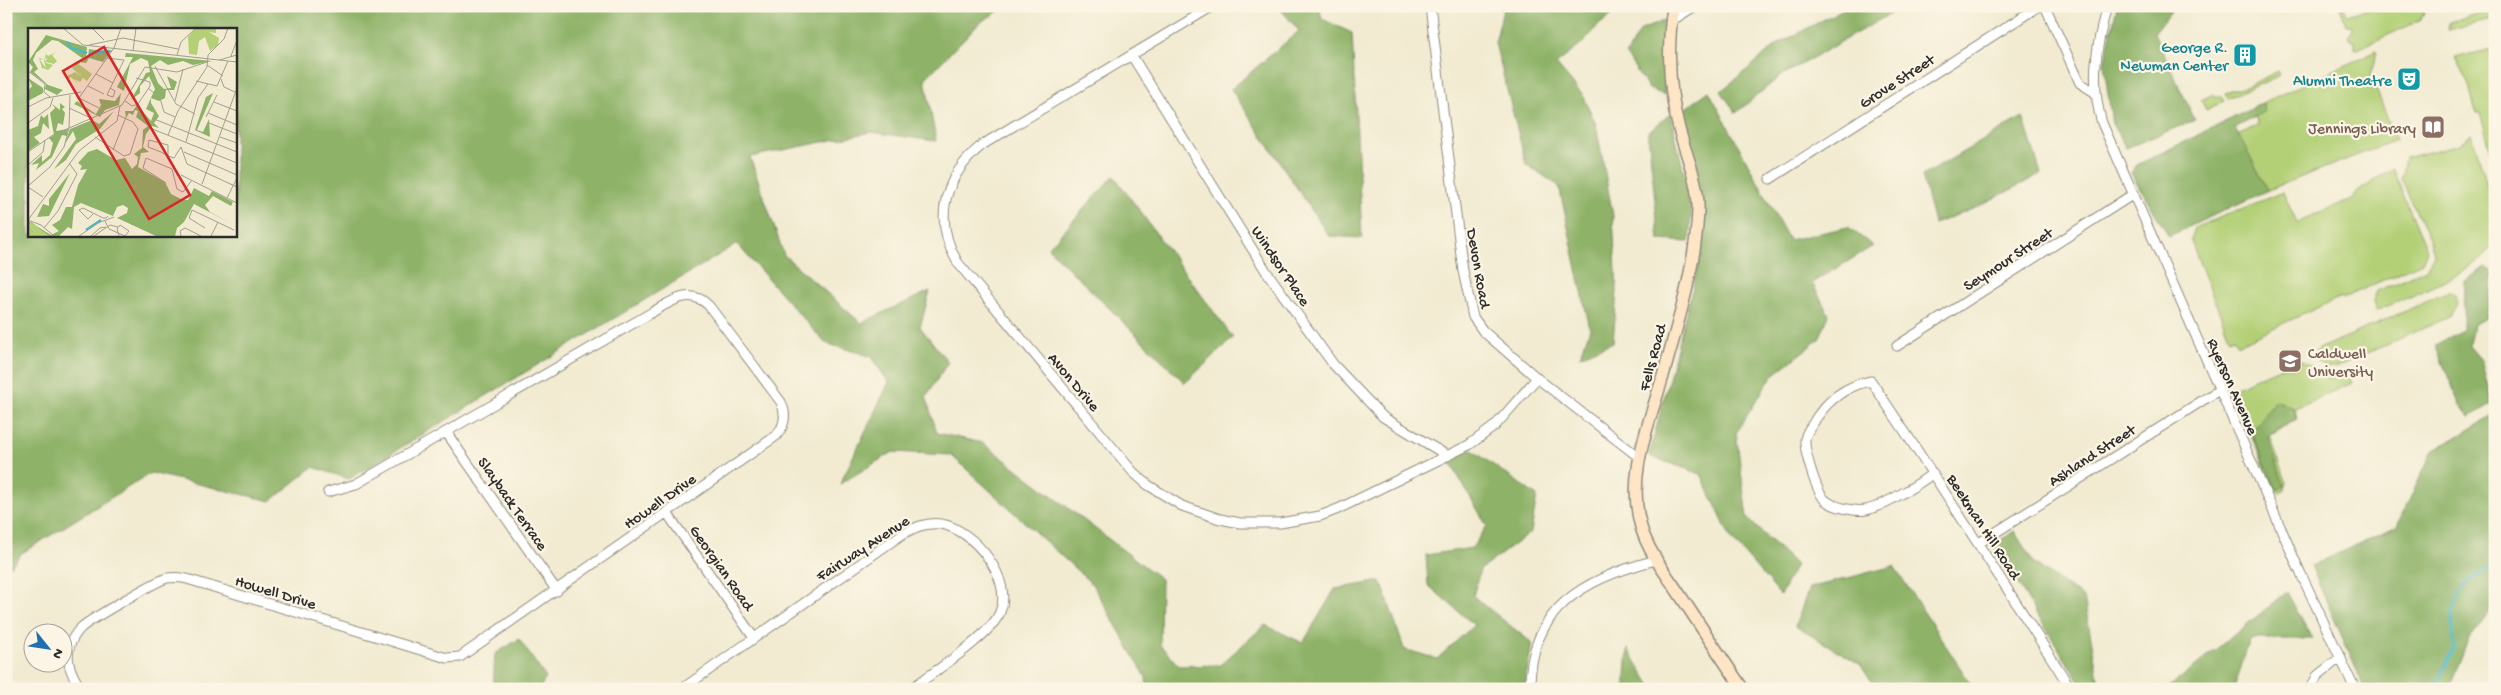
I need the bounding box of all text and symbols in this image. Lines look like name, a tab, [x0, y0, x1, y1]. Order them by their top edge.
inset map	[28, 28, 236, 236]
place label: George R. Newman Center	[2120, 40, 2229, 77]
building icon: George R. Newman Center	[2232, 42, 2258, 68]
street label: Grove Street	[1857, 51, 1940, 114]
theatre icon: Alumni Theatre	[2396, 66, 2422, 92]
place label: Alumni Theatre	[2293, 73, 2393, 92]
library icon: Jennings Library	[2420, 114, 2446, 140]
place label: Jennings Library	[2308, 121, 2416, 140]
street label: Windsor Place	[1245, 223, 1313, 311]
street label: Seymour Street	[1961, 224, 2058, 297]
street label: Devon Road	[1460, 226, 1493, 311]
street label: Fells Road	[1636, 321, 1673, 394]
street label: Ryerson Avenue	[2201, 336, 2261, 439]
place label: Caldwell University	[2308, 346, 2373, 383]
school or university icon: Caldwell University	[2277, 348, 2303, 374]
street label: Avon Drive	[1042, 350, 1103, 417]
street label: Ashland Street	[2046, 421, 2141, 492]
street label: Slayback Terrace	[472, 455, 551, 556]
street label: Howell Drive	[621, 471, 701, 535]
street label: Beekman Hill Road	[1940, 471, 2024, 586]
street label: Fairway Avenue	[813, 512, 915, 588]
street label: Georgian Road	[684, 523, 758, 617]
street label: Howell Drive	[232, 573, 319, 616]
north arrow	[22, 622, 72, 672]
text: N	[47, 645, 67, 661]

